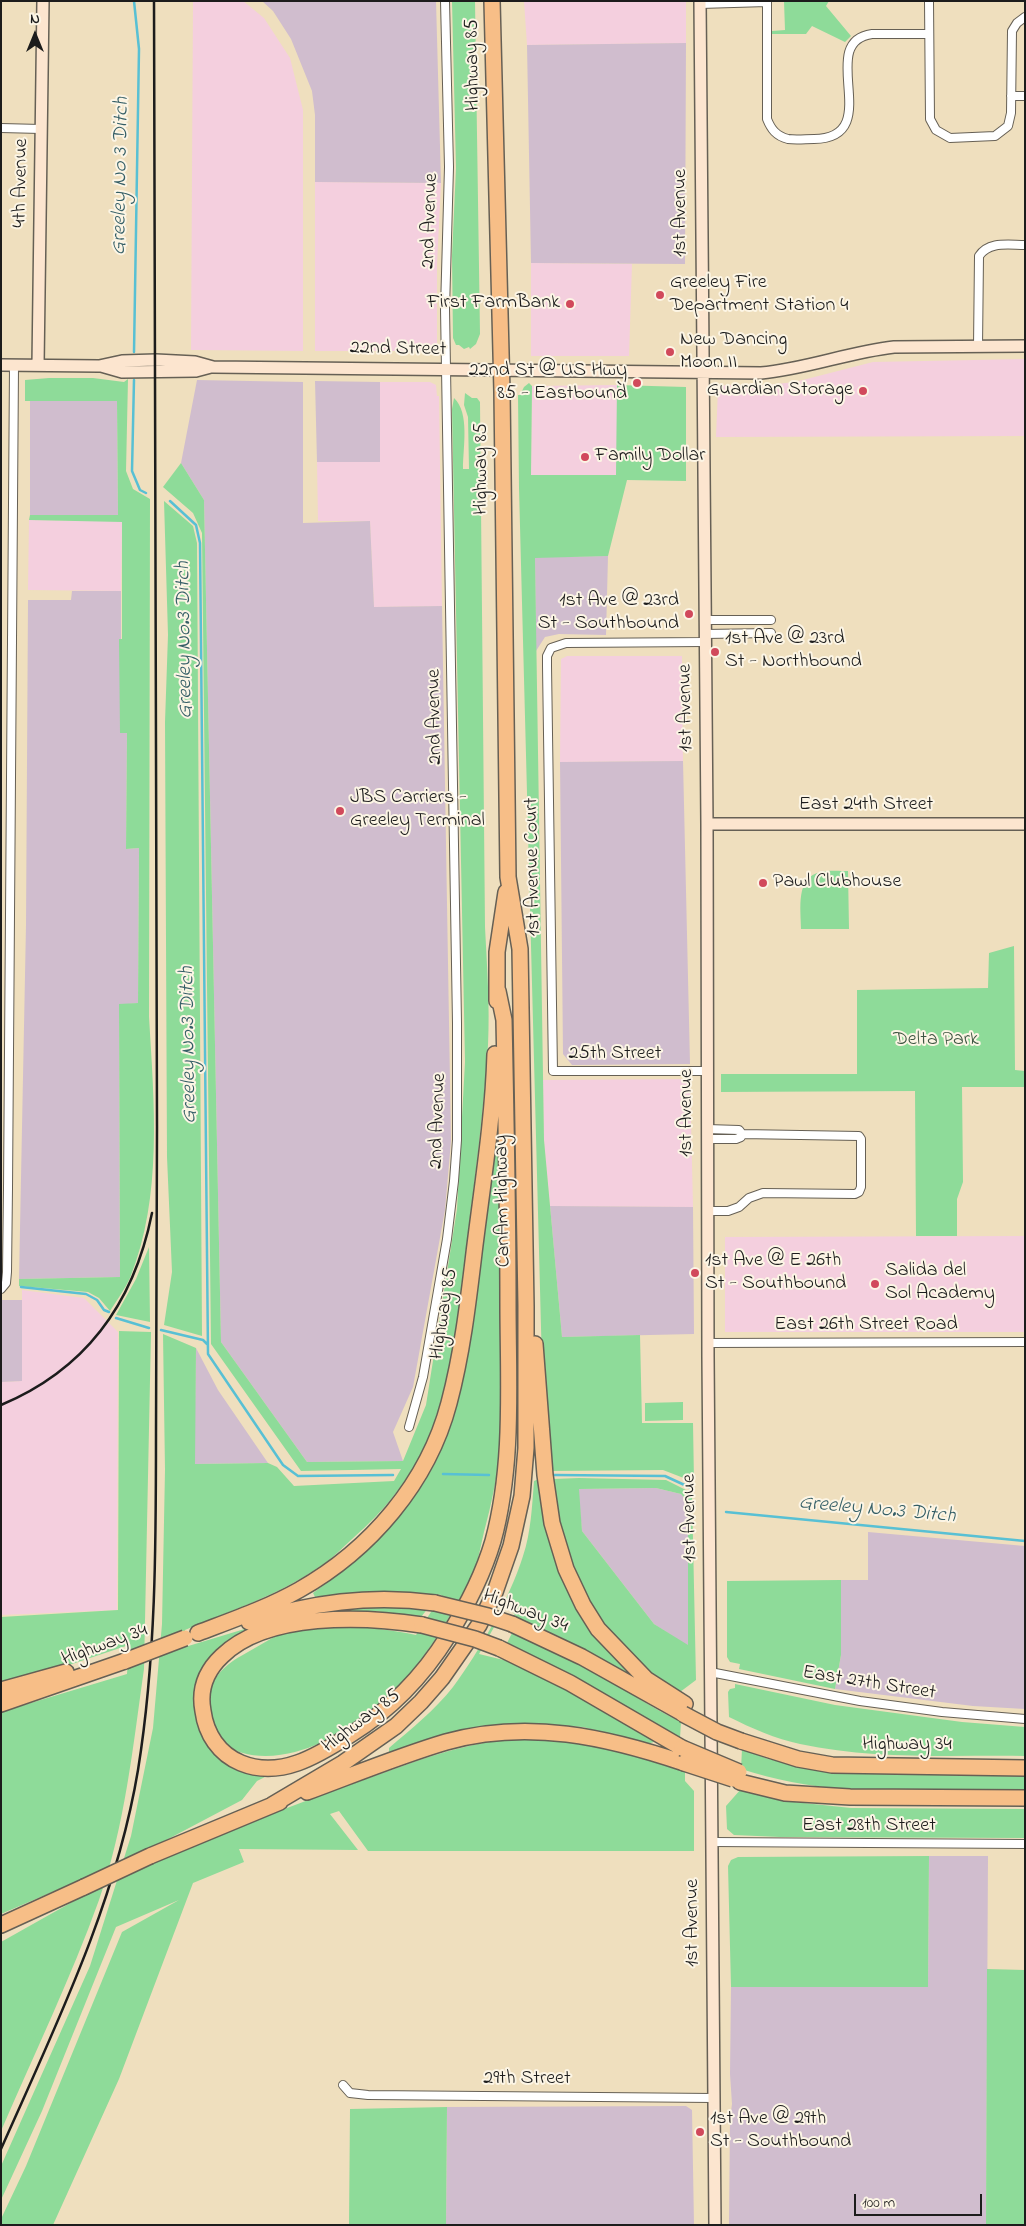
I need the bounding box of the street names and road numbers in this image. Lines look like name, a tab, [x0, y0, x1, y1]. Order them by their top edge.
street label: Highway 85	[461, 19, 487, 111]
street label: 4th Avenue	[9, 138, 35, 228]
street label: 1st Avenue	[670, 169, 694, 257]
street label: 2nd Avenue	[417, 173, 445, 269]
street label: 22nd Street	[350, 337, 446, 363]
street label: Highway 85	[471, 423, 495, 515]
street label: 1st Avenue	[674, 664, 700, 752]
street label: 2nd Avenue	[423, 669, 449, 765]
street label: East 24th Street	[799, 794, 933, 818]
street label: 1st Avenue Court	[521, 797, 547, 937]
street label: 25th Street	[569, 1043, 661, 1067]
street label: 1st Avenue	[676, 1069, 700, 1157]
street label: 2nd Avenue	[425, 1073, 453, 1169]
street label: CanAm Highway	[491, 1135, 517, 1267]
street label: Highway 85	[426, 1267, 464, 1361]
street label: East 26th Street Road	[774, 1314, 958, 1338]
street label: 1st Avenue	[678, 1474, 704, 1562]
street label: Highway 34	[479, 1585, 571, 1639]
street label: Highway 34	[59, 1619, 151, 1673]
street label: East 27th Street	[801, 1662, 937, 1706]
street label: Highway 85	[318, 1685, 406, 1759]
street label: Highway 34	[862, 1734, 952, 1758]
street label: East 28th Street	[802, 1815, 936, 1839]
street label: 1st Avenue	[682, 1879, 706, 1967]
street label: 29th Street	[483, 2068, 571, 2092]

